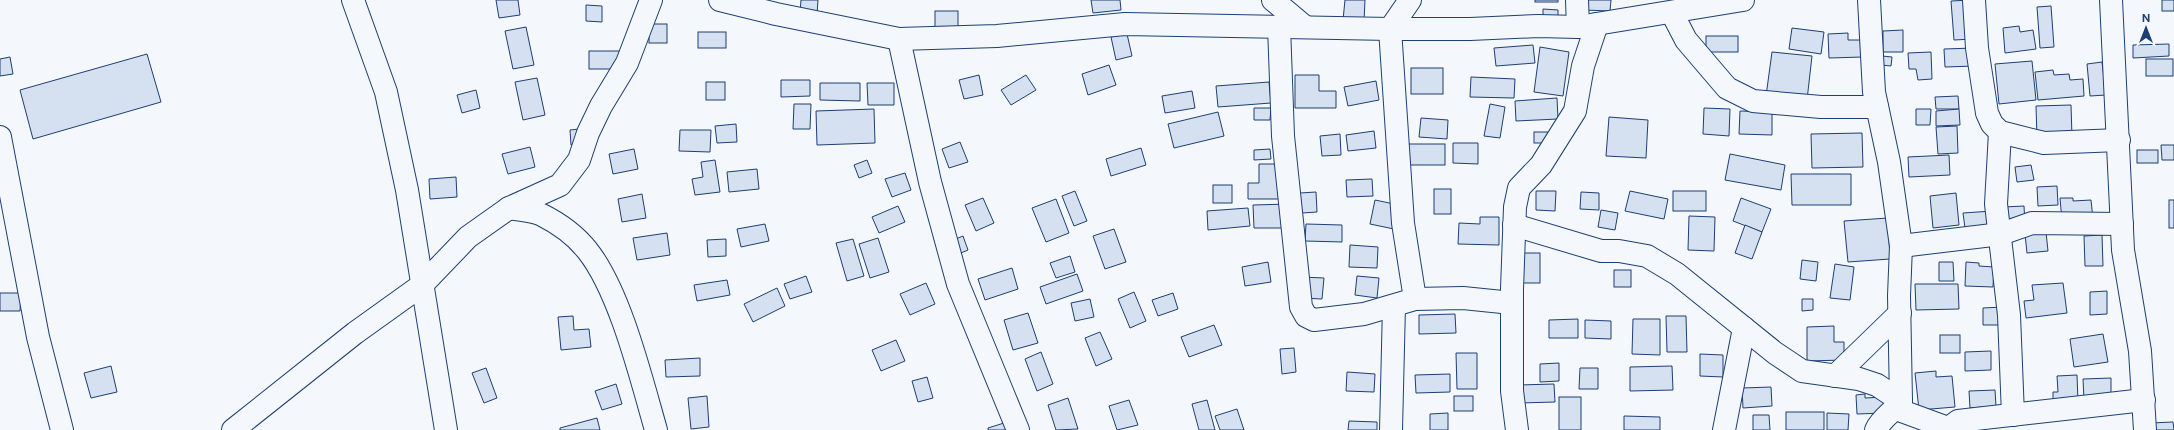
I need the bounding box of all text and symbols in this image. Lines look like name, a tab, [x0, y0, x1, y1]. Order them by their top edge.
north arrow	[2126, 8, 2166, 48]
text: N	[2142, 12, 2150, 24]

